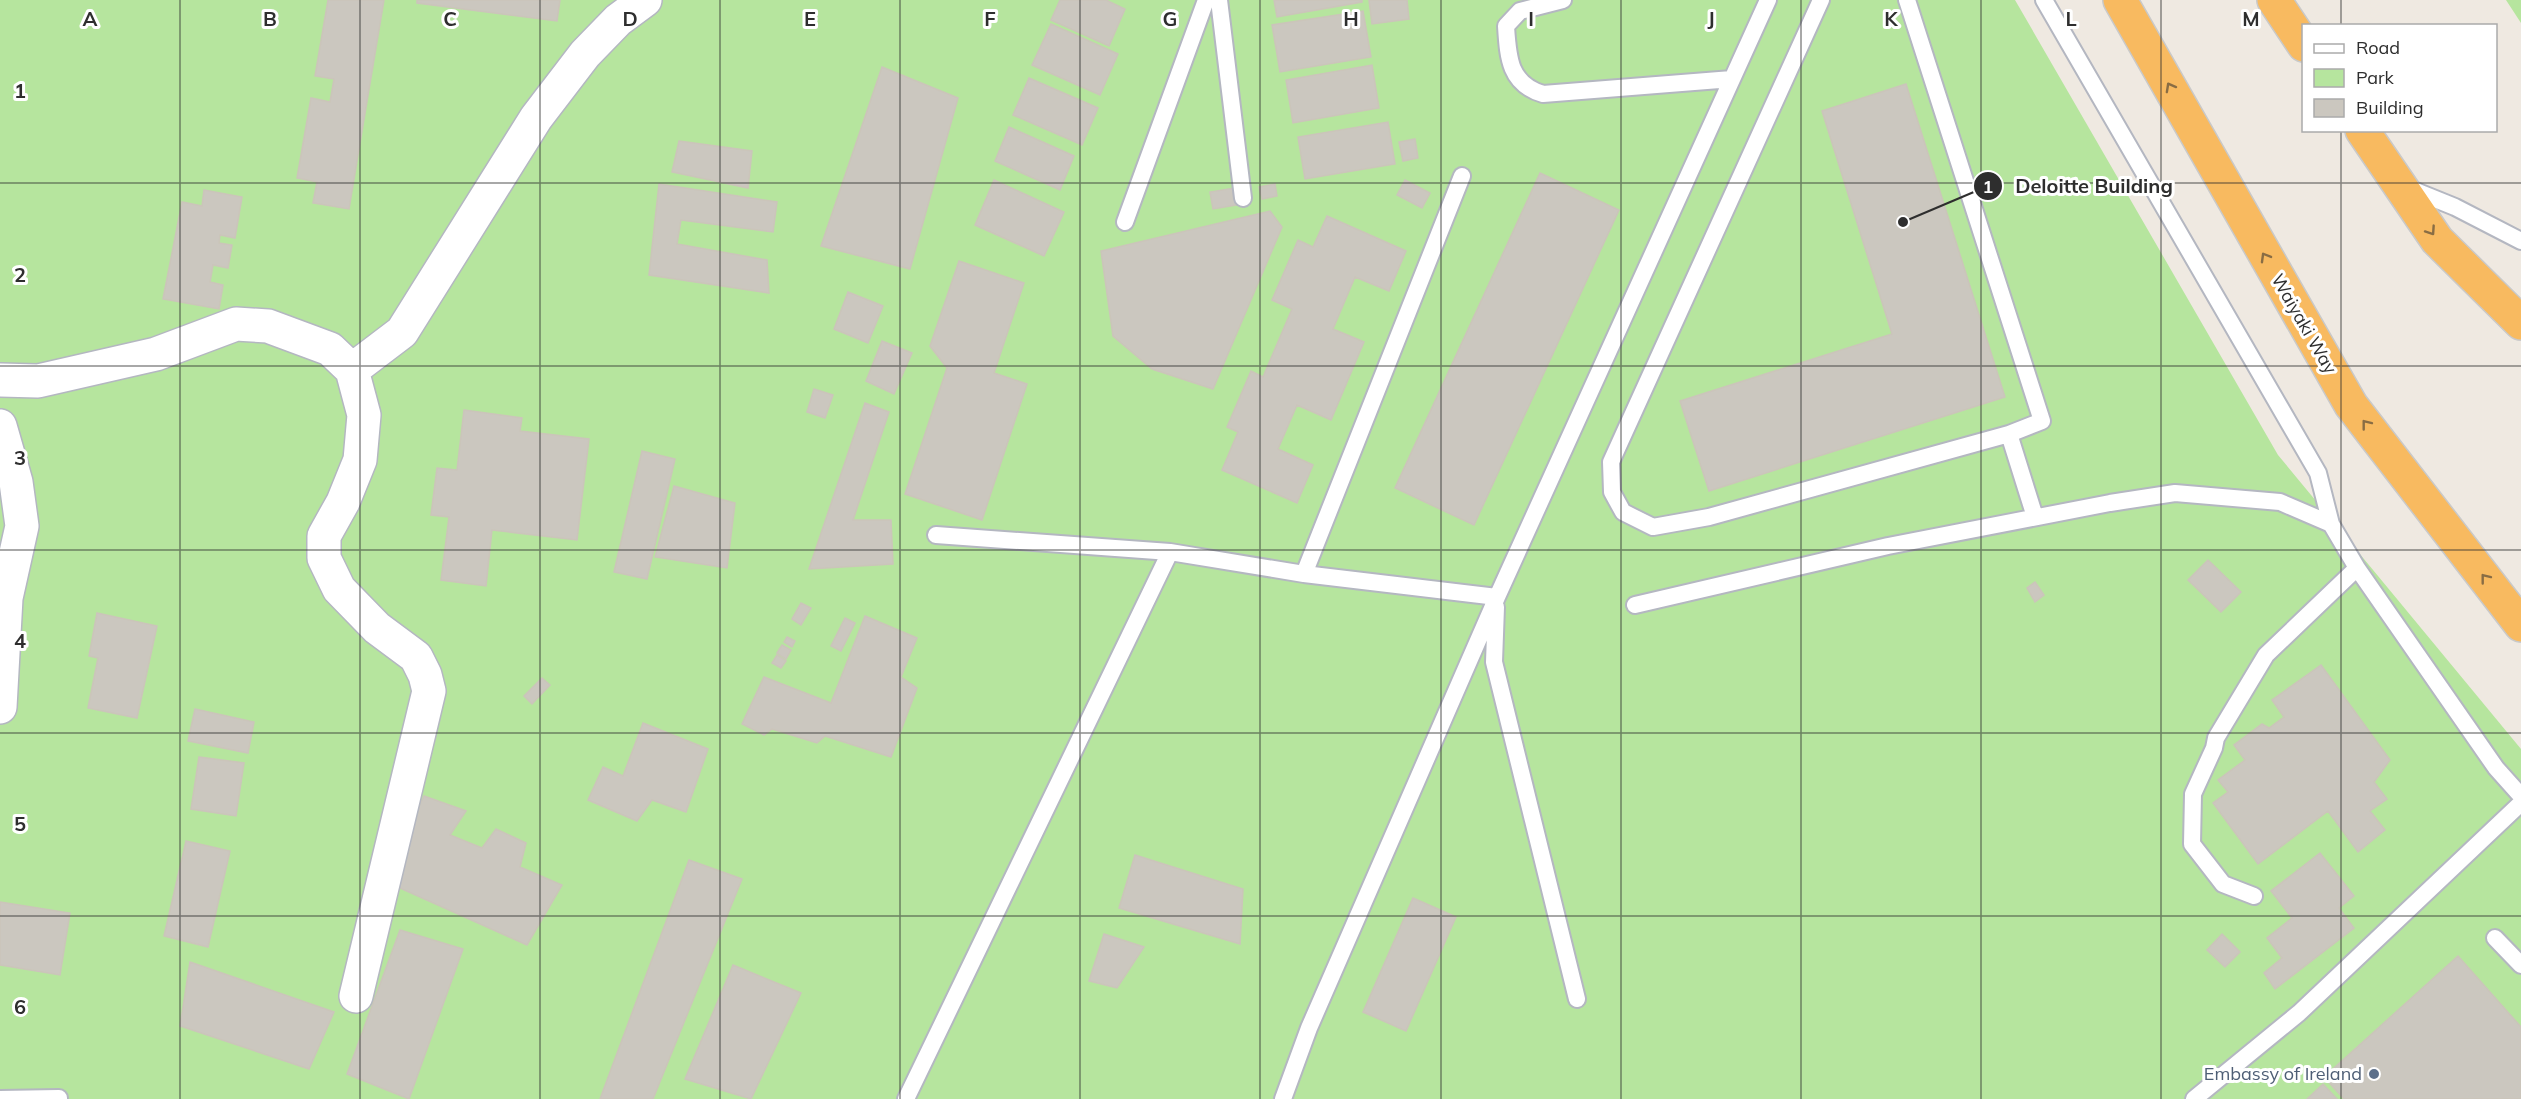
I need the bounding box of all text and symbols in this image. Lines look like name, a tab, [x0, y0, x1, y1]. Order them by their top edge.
text: A	[83, 6, 98, 31]
text: B	[263, 6, 277, 31]
text: C	[443, 6, 457, 31]
text: D	[622, 6, 638, 31]
text: E	[804, 6, 816, 31]
text: F	[984, 6, 996, 31]
text: G	[1163, 6, 1177, 31]
text: H	[1343, 6, 1359, 31]
text: I	[1528, 6, 1534, 31]
text: J	[1707, 6, 1715, 31]
text: K	[1884, 6, 1898, 31]
text: L	[2065, 6, 2077, 31]
text: M	[2242, 6, 2260, 31]
legend	[2302, 24, 2497, 132]
text: Road	[2356, 36, 2400, 59]
text: Park	[2356, 66, 2395, 89]
text: 1	[14, 78, 26, 103]
one-way arrow	[2166, 83, 2177, 94]
text: Building	[2356, 96, 2424, 119]
callout: Deloitte Building	[1973, 167, 2185, 205]
text: Deloitte Building	[2015, 173, 2173, 198]
text: 1	[1983, 175, 1993, 198]
one-way arrow	[2424, 224, 2435, 235]
one-way arrow	[2261, 253, 2272, 264]
text: 2	[14, 262, 26, 287]
street label: Waiyaki Way	[2267, 270, 2343, 378]
one-way arrow	[2362, 420, 2373, 431]
text: 3	[14, 445, 26, 470]
one-way arrow	[2482, 574, 2493, 585]
text: 4	[14, 628, 26, 653]
text: 5	[14, 811, 26, 836]
text: 6	[14, 994, 26, 1019]
place label: Embassy of Ireland	[2204, 1062, 2362, 1085]
marker: Embassy of Ireland	[2367, 1067, 2381, 1081]

